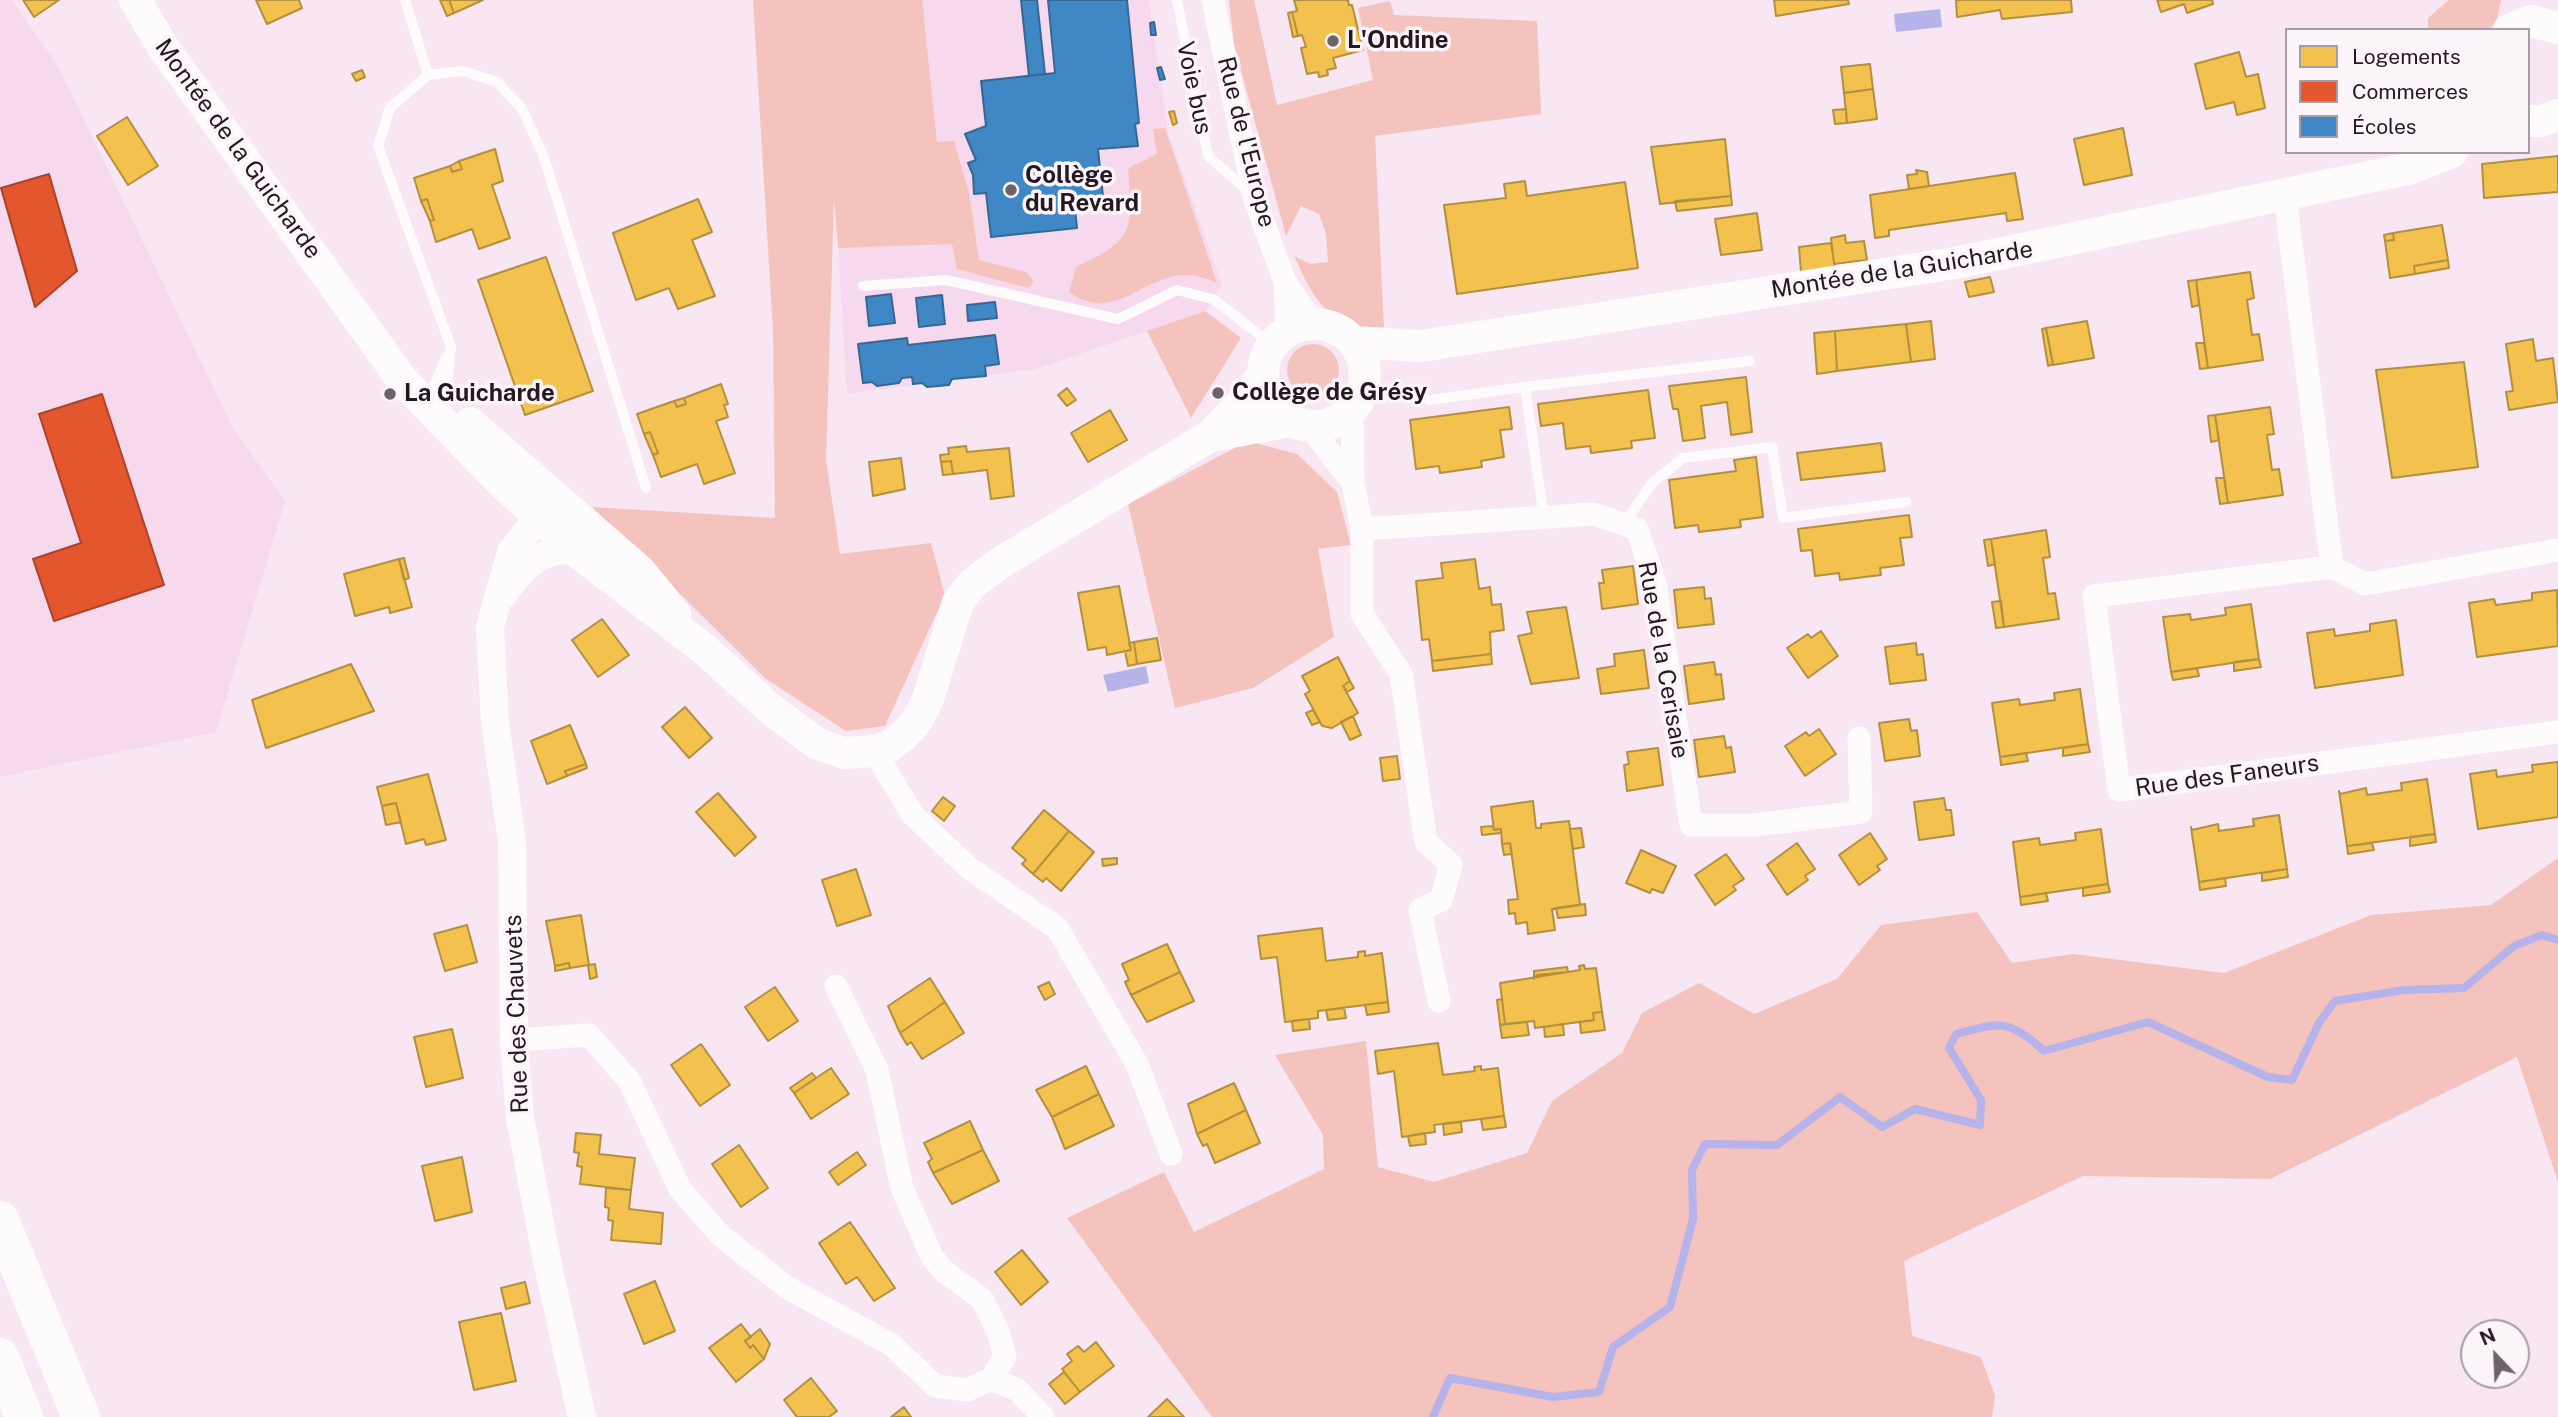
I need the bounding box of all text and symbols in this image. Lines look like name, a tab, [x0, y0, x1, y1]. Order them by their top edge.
place label: L'Ondine	[1347, 27, 1449, 55]
legend	[2285, 28, 2530, 154]
street label: Montée de la Guicharde	[149, 33, 327, 265]
marker: L'Ondine	[1325, 33, 1341, 49]
street label: Voie bus	[1170, 39, 1218, 137]
text: Logements	[2352, 44, 2461, 69]
street label: Rue de l'Europe	[1211, 54, 1281, 230]
text: Commerces	[2352, 79, 2468, 104]
text: Écoles	[2352, 114, 2416, 139]
place label: Collège du Revard	[1025, 162, 1139, 218]
marker: Collège du Revard	[1003, 182, 1019, 198]
street label: Montée de la Guicharde	[1769, 235, 2035, 305]
place label: Collège de Grésy	[1232, 379, 1427, 407]
place label: La Guicharde	[404, 380, 555, 408]
marker: Collège de Grésy	[1210, 385, 1226, 401]
marker: La Guicharde	[382, 386, 398, 402]
street label: Rue de la Cerisaie	[1631, 559, 1695, 761]
street label: Rue des Faneurs	[2133, 749, 2321, 803]
street label: Rue des Chauvets	[499, 914, 535, 1114]
north arrow	[2460, 1319, 2530, 1389]
text: N	[2476, 1323, 2499, 1350]

